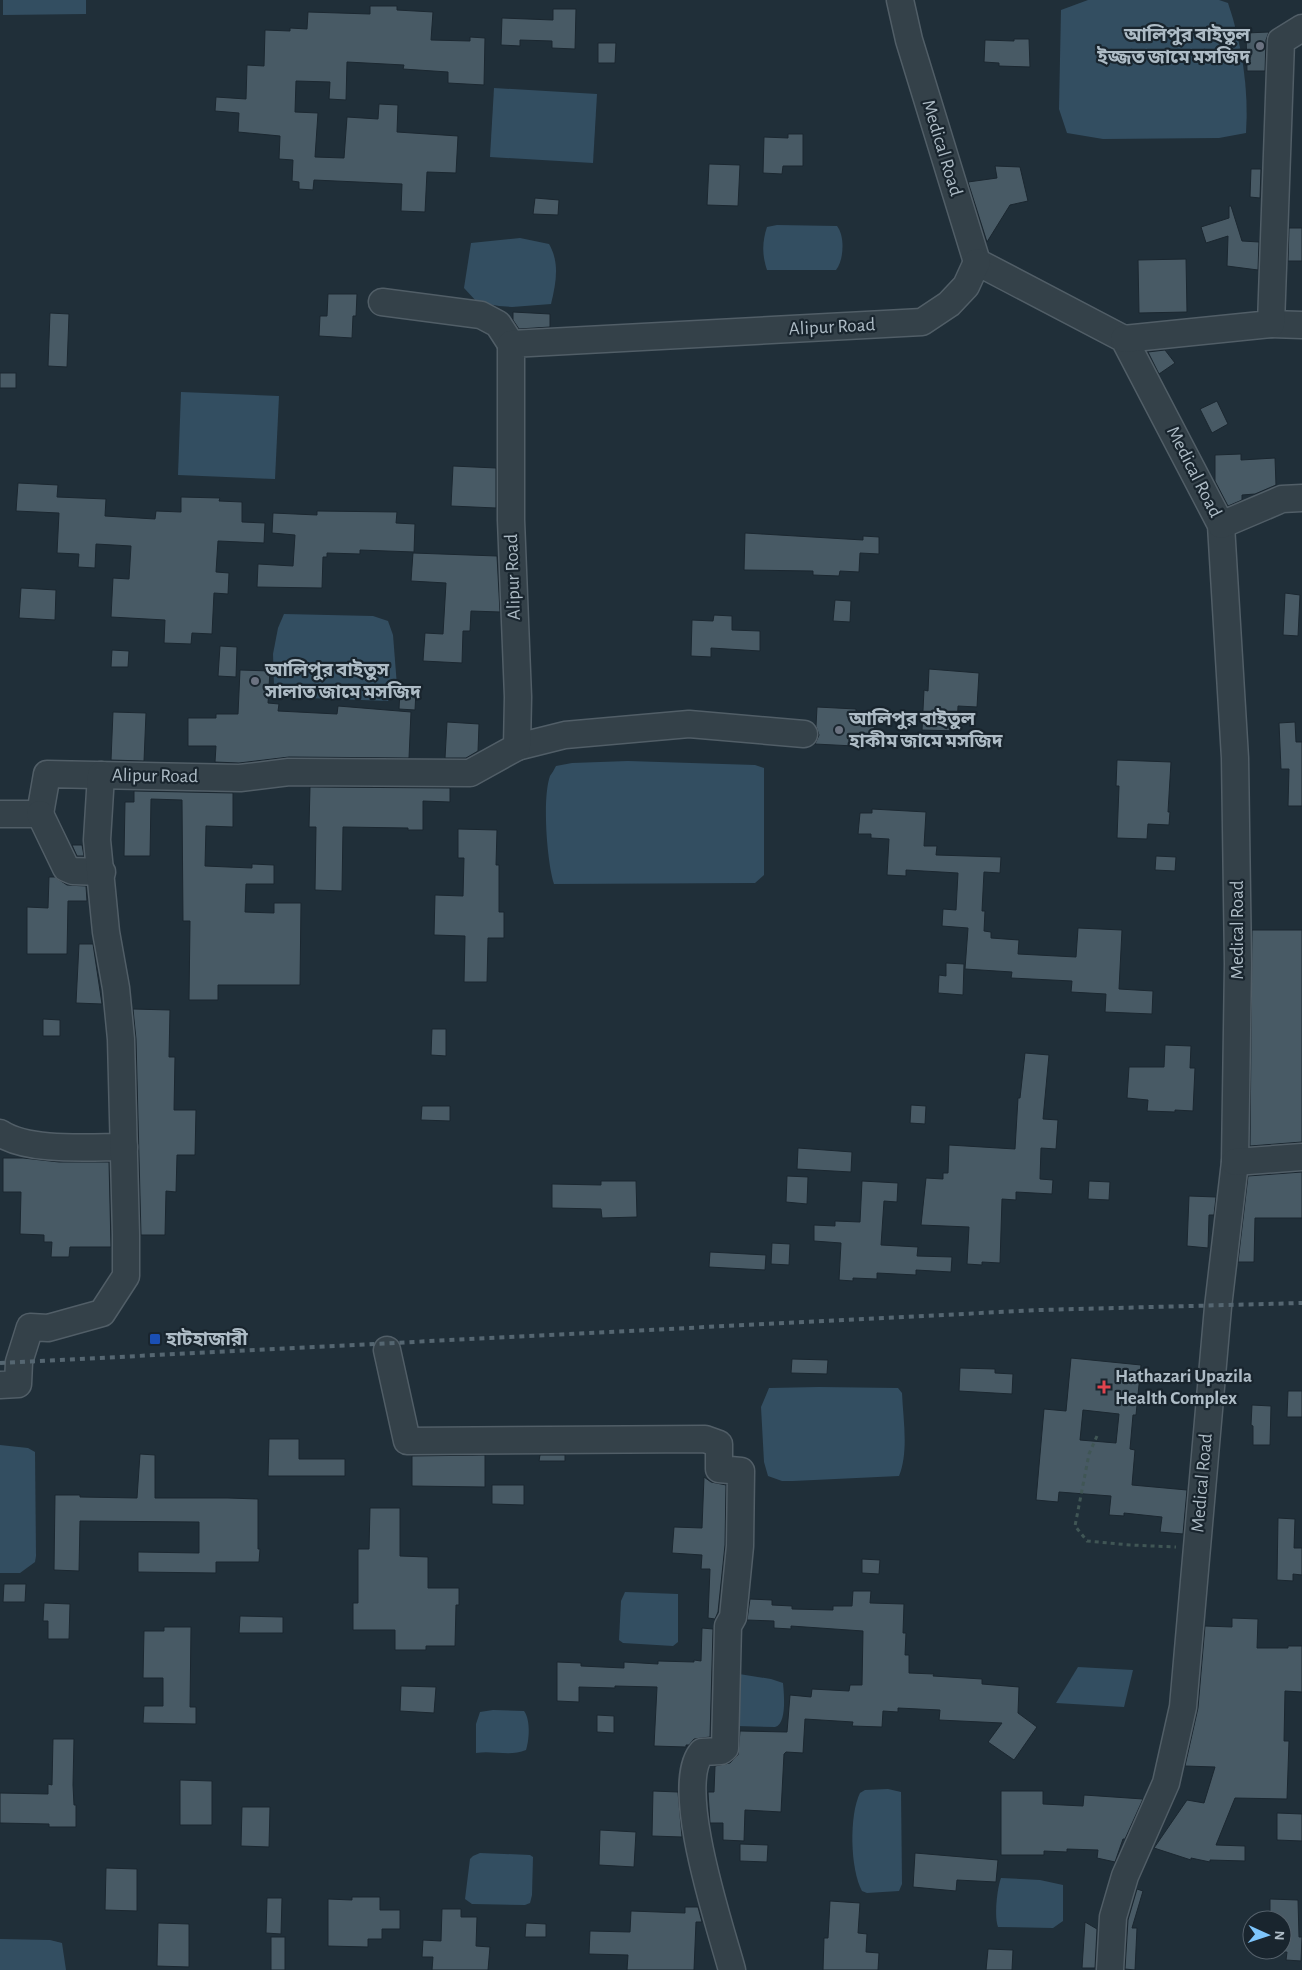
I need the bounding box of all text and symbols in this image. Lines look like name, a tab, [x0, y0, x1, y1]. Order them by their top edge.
place label: আলিপুর বাইতুল ইজ্জত জামে মসজিদ	[1096, 24, 1251, 67]
marker: আলিপুর বাইতুল ইজ্জত জামে মসজিদ	[1254, 40, 1266, 52]
street label: Medical Road	[918, 98, 966, 198]
street label: Alipur Road	[788, 315, 876, 339]
street label: Medical Road	[1163, 423, 1225, 521]
street label: Alipur Road	[502, 533, 524, 621]
place label: আলিপুর বাইতুস সালাত জামে মসজিদ	[264, 659, 421, 702]
marker: আলিপুর বাইতুস সালাত জামে মসজিদ	[249, 675, 261, 687]
place label: আলিপুর বাইতুল হাকীম জামে মসজিদ	[848, 708, 1003, 751]
marker: আলিপুর বাইতুল হাকীম জামে মসজিদ	[833, 724, 845, 736]
street label: Alipur Road	[112, 766, 199, 786]
street label: Medical Road	[1228, 880, 1247, 980]
place label: হাটহাজারী	[165, 1328, 248, 1349]
marker: হাটহাজারী	[148, 1332, 162, 1346]
place label: Hathazari Upazila Health Complex	[1115, 1367, 1252, 1408]
marker: Hathazari Upazila Health Complex	[1097, 1380, 1111, 1394]
street label: Medical Road	[1188, 1433, 1216, 1533]
north arrow	[1242, 1910, 1292, 1960]
text: N	[1272, 1930, 1286, 1941]

